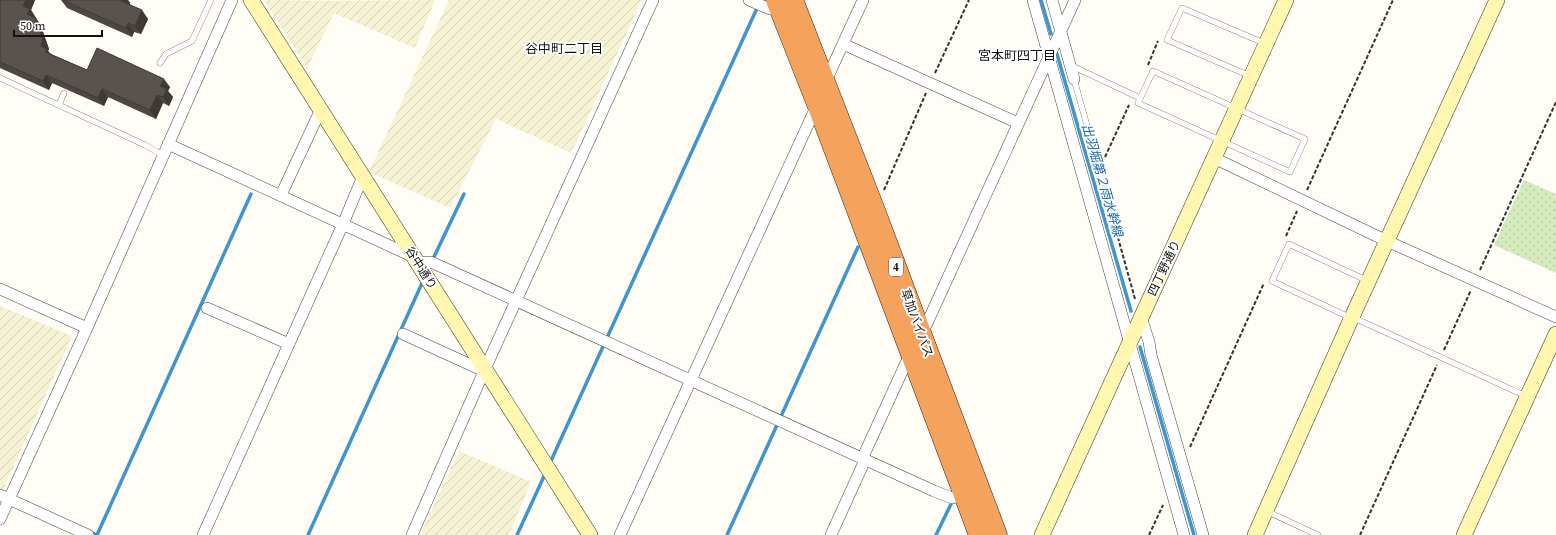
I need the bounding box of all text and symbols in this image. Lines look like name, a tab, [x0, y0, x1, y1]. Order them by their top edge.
scale bar	[14, 12, 102, 38]
text: 50 m	[20, 18, 46, 34]
district label: 谷中町二丁目	[525, 40, 603, 57]
district label: 宮本町四丁目	[978, 47, 1056, 64]
water label: 出羽堀第２雨水幹線	[1078, 122, 1127, 241]
street label: 四丁野通り	[1144, 237, 1184, 299]
street label: 谷中通り	[401, 243, 441, 293]
road number: 4	[889, 258, 903, 276]
street label: 草加バイパス	[897, 287, 937, 359]

